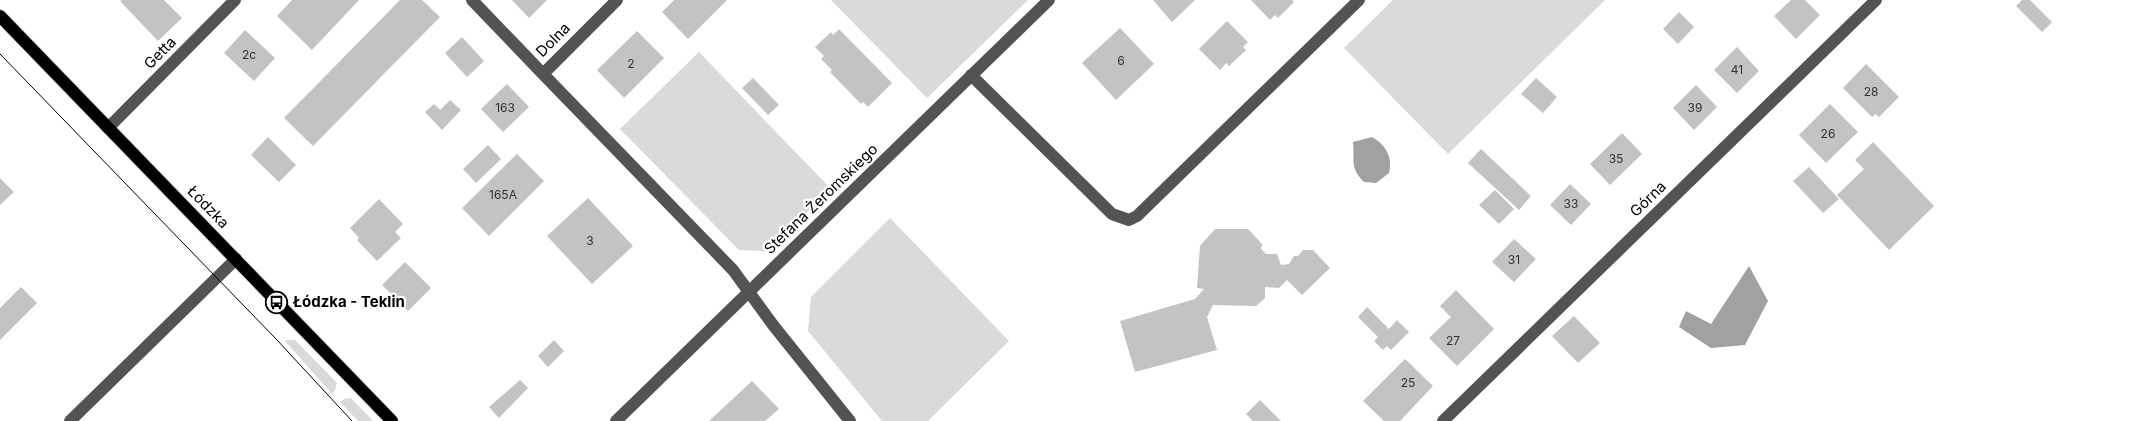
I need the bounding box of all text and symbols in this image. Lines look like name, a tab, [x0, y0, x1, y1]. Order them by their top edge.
street label: Dolna	[532, 19, 574, 61]
street label: Getta	[140, 33, 180, 73]
house number: 2c	[242, 47, 256, 62]
house number: 6	[1117, 53, 1125, 68]
house number: 2	[627, 56, 635, 71]
house number: 41	[1731, 62, 1743, 77]
house number: 28	[1864, 84, 1878, 99]
house number: 163	[495, 100, 515, 115]
house number: 39	[1688, 100, 1702, 115]
house number: 26	[1821, 126, 1835, 141]
street label: Stefana Żeromskiego	[760, 139, 881, 258]
house number: 35	[1609, 151, 1623, 166]
street label: Górna	[1625, 177, 1670, 221]
street label: Łódzka	[183, 181, 233, 232]
house number: 165A	[489, 187, 517, 202]
house number: 33	[1564, 196, 1578, 211]
house number: 3	[586, 233, 594, 248]
house number: 31	[1508, 252, 1520, 267]
bus stop icon: Łódzka - Teklin	[265, 290, 289, 314]
place label: Łódzka - Teklin	[293, 292, 405, 311]
house number: 27	[1446, 333, 1460, 348]
house number: 25	[1401, 375, 1415, 390]

